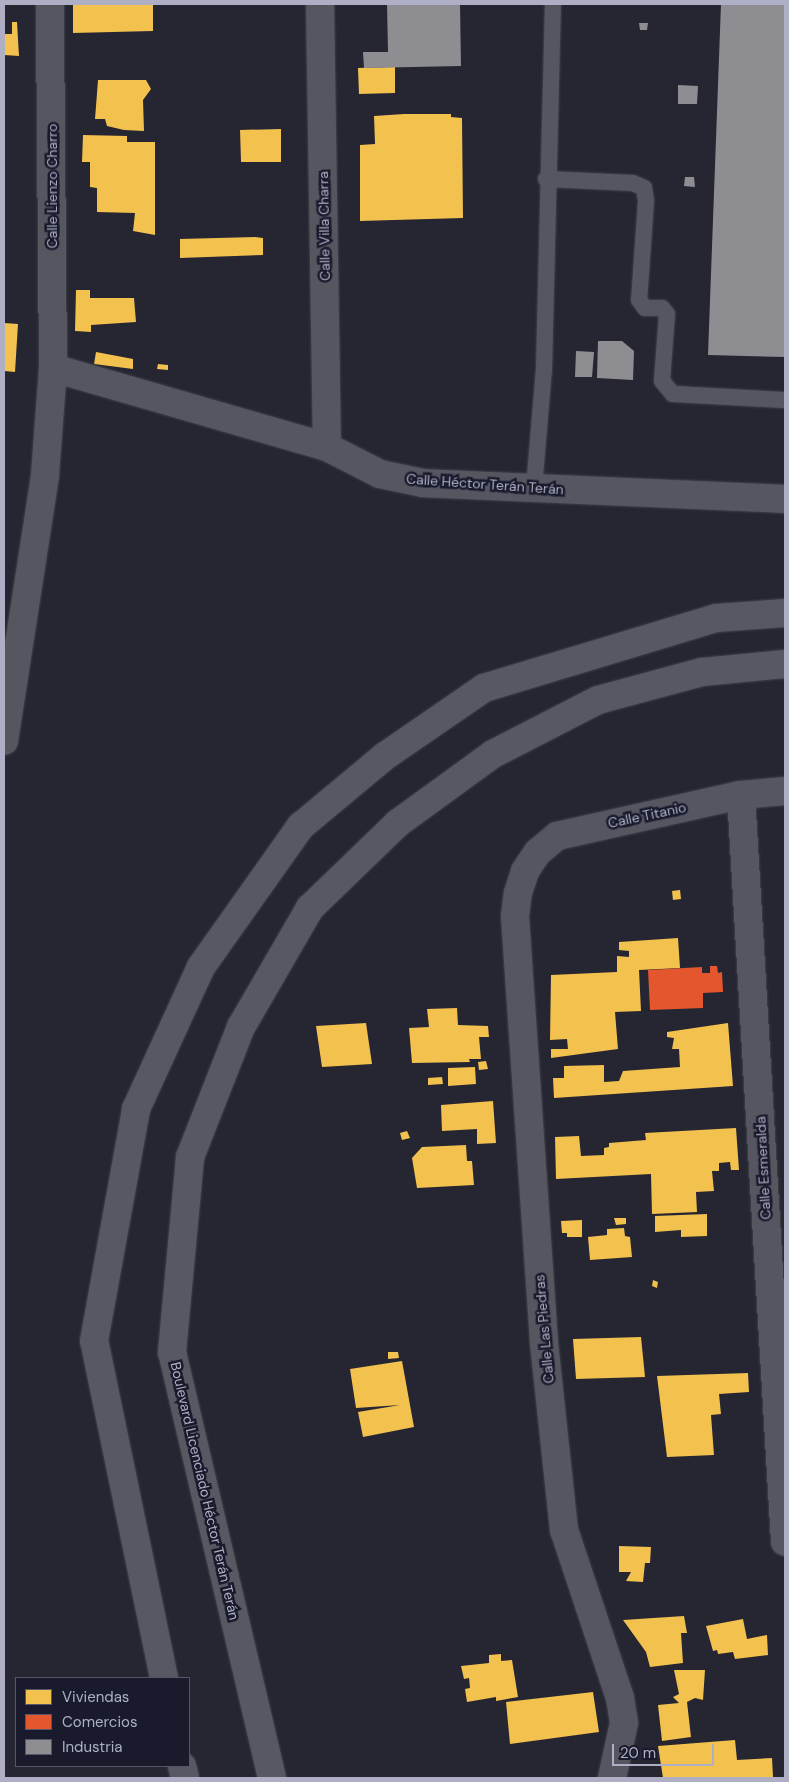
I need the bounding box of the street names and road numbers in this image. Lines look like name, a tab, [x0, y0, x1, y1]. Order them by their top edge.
street label: Calle Lienzo Charro	[44, 124, 60, 248]
street label: Calle Villa Charra	[315, 171, 333, 281]
street label: Calle Héctor Terán Terán	[406, 470, 564, 498]
street label: Calle Titanio	[606, 799, 688, 831]
street label: Calle Esmeralda	[752, 1116, 774, 1220]
street label: Calle Las Piedras	[531, 1274, 557, 1384]
street label: Boulevard Licenciado Héctor Terán Terán	[167, 1360, 243, 1622]

